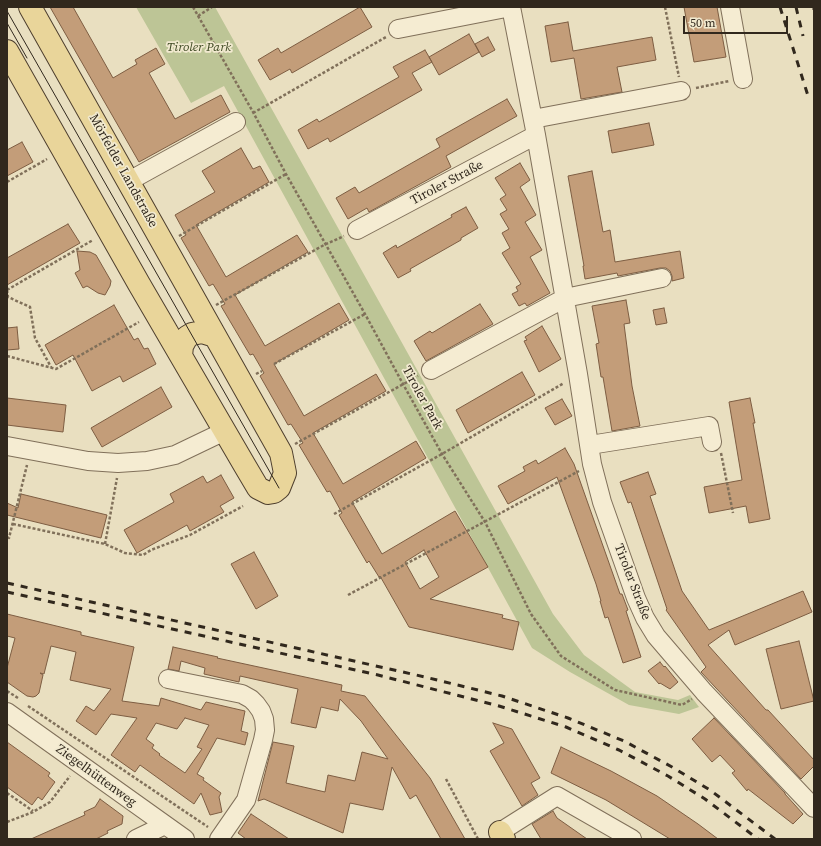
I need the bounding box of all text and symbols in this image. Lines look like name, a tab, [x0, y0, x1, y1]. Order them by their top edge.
scale bar	[685, 8, 790, 34]
text: 50 m	[690, 15, 716, 31]
park label: Tiroler Park	[167, 40, 231, 56]
street label: Mörfelder Landstraße	[85, 112, 161, 230]
street label: Tiroler Straße	[408, 157, 486, 209]
street label: Tiroler Park	[398, 364, 446, 432]
street label: Tiroler Straße	[610, 542, 654, 622]
street label: Ziegelhüttenweg	[53, 742, 139, 810]

